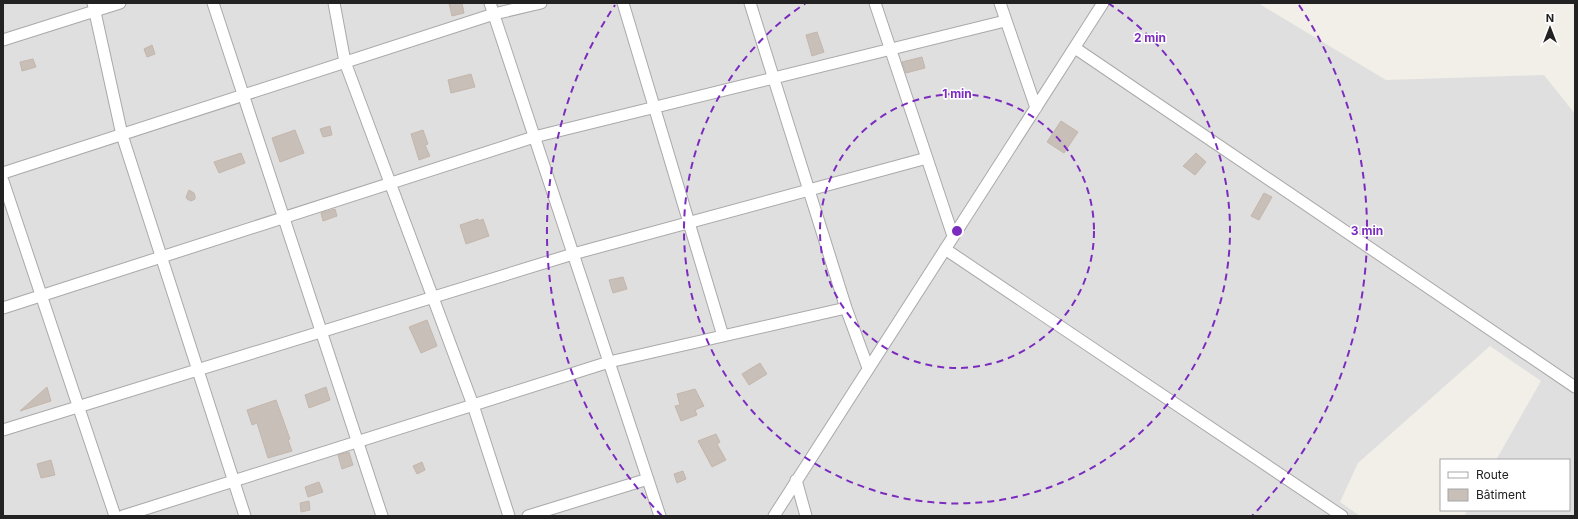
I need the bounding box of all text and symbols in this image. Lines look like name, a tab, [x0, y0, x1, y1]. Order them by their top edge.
north arrow	[1530, 8, 1570, 48]
text: N	[1546, 11, 1554, 25]
text: 2 min	[1134, 30, 1166, 45]
text: 1 min	[942, 86, 972, 101]
text: 3 min	[1351, 223, 1383, 238]
centre of rings	[950, 224, 964, 238]
legend	[1440, 459, 1570, 511]
text: Route	[1476, 467, 1509, 482]
text: Bâtiment	[1476, 487, 1526, 502]

